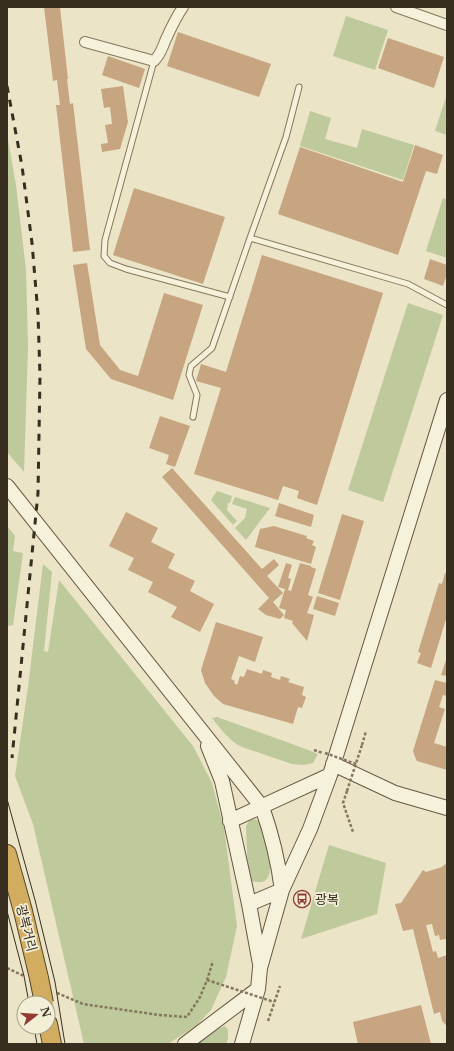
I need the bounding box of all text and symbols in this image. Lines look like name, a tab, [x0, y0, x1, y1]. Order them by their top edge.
bus stop icon: 광복	[292, 889, 312, 909]
place label: 광복	[315, 891, 339, 908]
street label: 광복거리	[12, 903, 41, 953]
north arrow	[16, 995, 56, 1035]
text: N	[37, 1005, 54, 1020]

